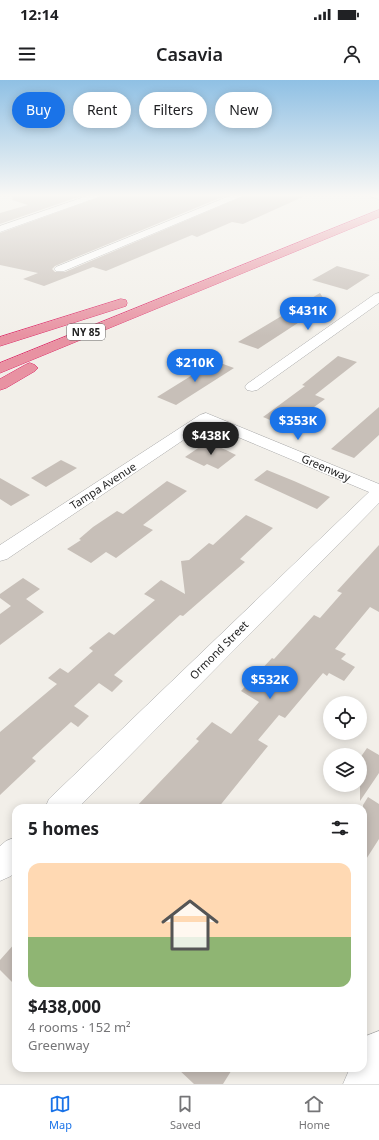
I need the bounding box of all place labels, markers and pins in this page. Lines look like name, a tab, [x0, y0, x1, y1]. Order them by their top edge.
pin: $431K	[280, 297, 336, 331]
pin: $210K	[167, 349, 223, 383]
pin: $353K	[270, 407, 326, 441]
pin: $438K	[183, 422, 239, 456]
pin: $532K	[242, 666, 298, 700]

